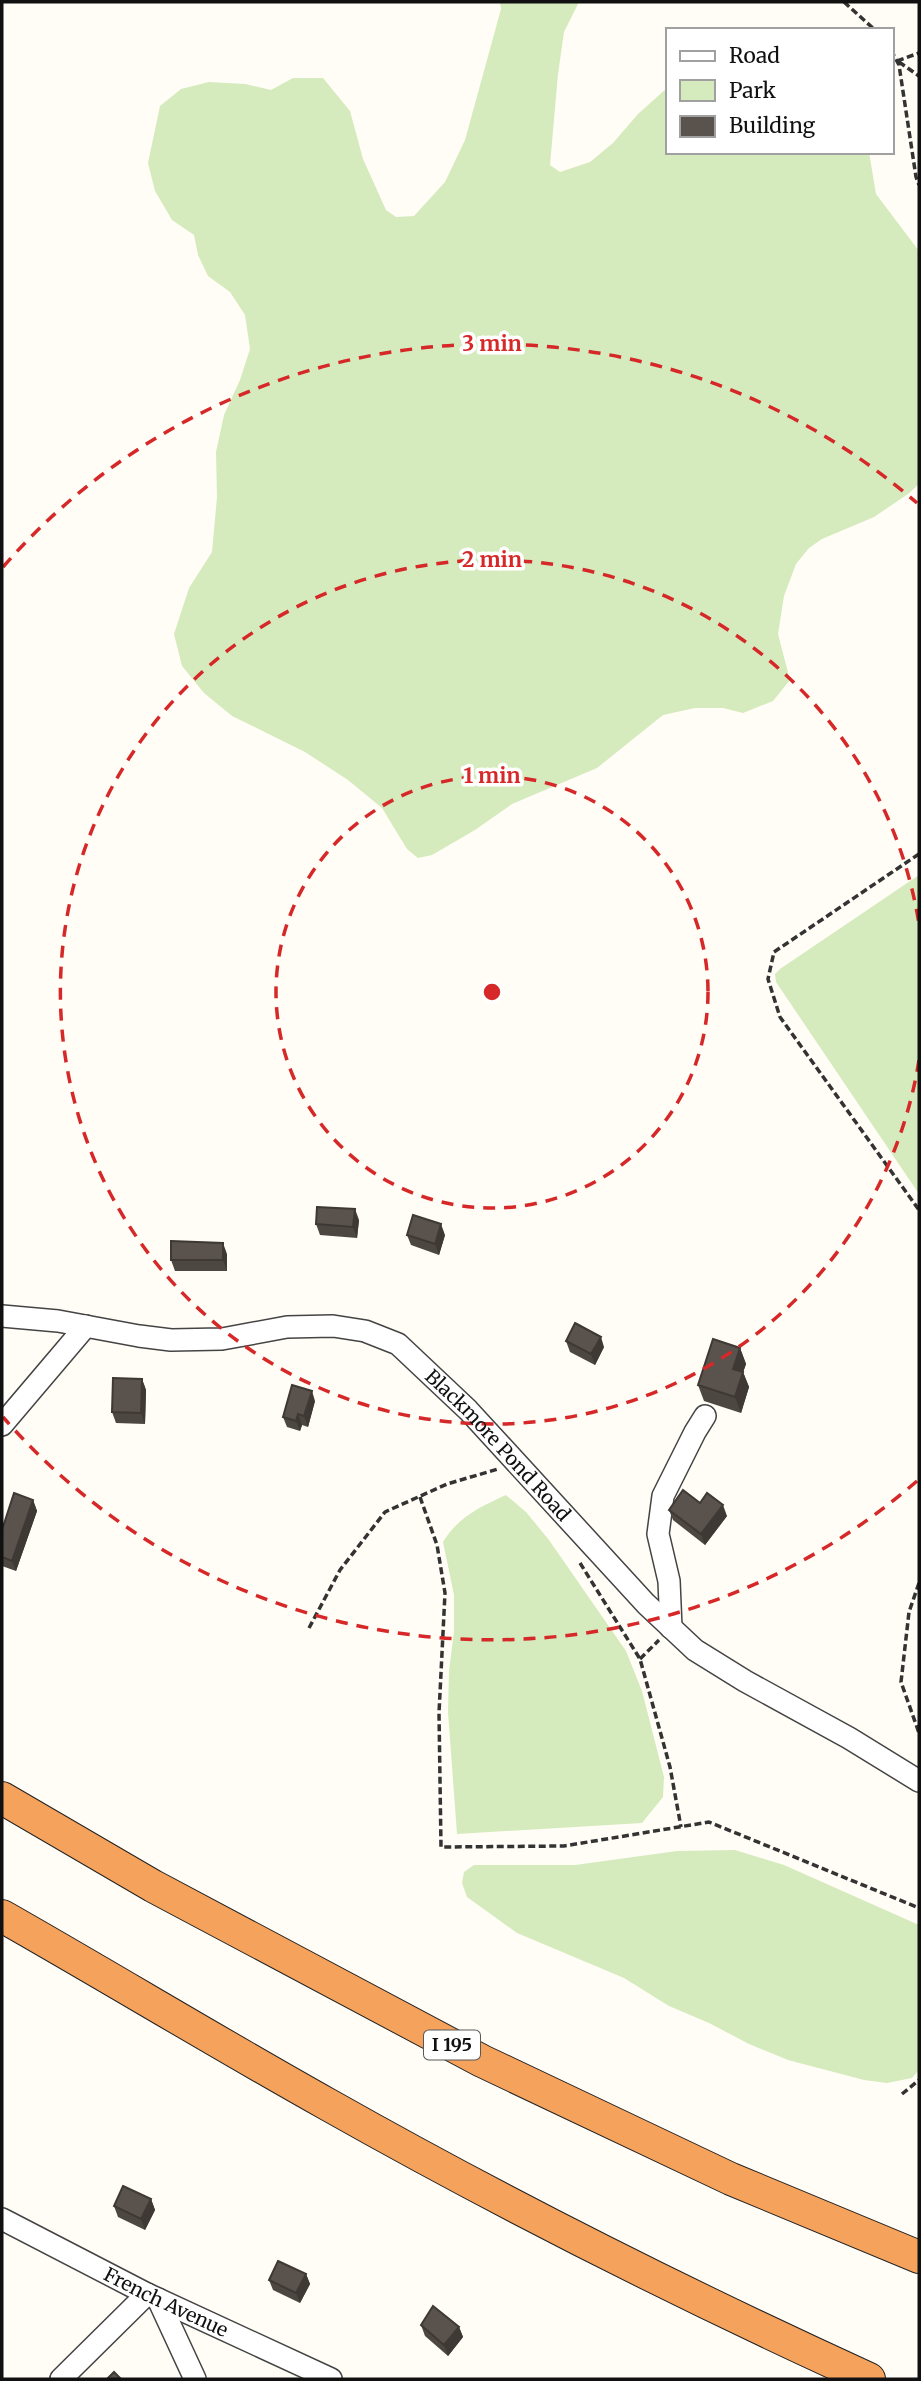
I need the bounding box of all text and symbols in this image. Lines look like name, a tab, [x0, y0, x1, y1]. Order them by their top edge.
legend	[666, 28, 893, 154]
text: Road	[729, 42, 780, 69]
text: Park	[729, 77, 776, 104]
text: Building	[729, 112, 816, 139]
text: 3 min	[462, 330, 522, 357]
text: 2 min	[462, 546, 522, 573]
text: 1 min	[463, 762, 521, 789]
centre of rings	[480, 980, 504, 1004]
street label: Blackmore Pond Road	[420, 1364, 576, 1526]
road number: I 195	[424, 2031, 480, 2060]
street label: French Avenue	[100, 2262, 232, 2342]

